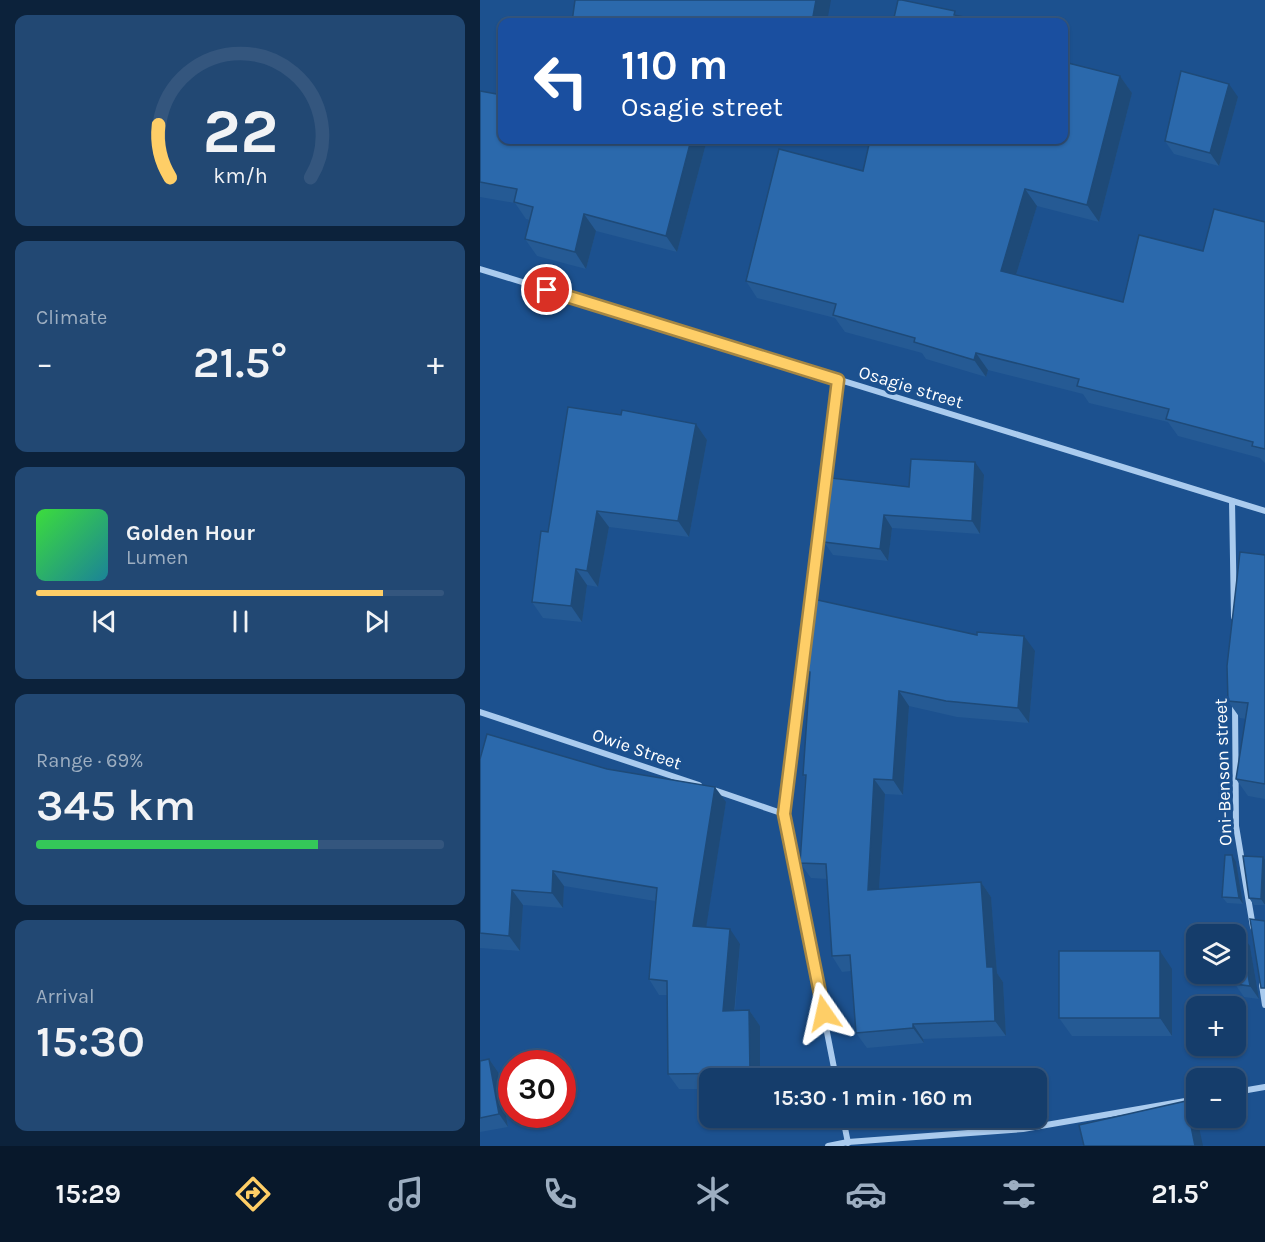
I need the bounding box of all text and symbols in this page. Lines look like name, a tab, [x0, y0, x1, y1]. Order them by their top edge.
text: 110 m	[621, 40, 728, 90]
icon: left	[522, 42, 600, 120]
text: Osagie street	[621, 91, 783, 123]
text: 22	[202, 95, 278, 168]
text: km/h	[213, 163, 267, 188]
pin	[521, 264, 572, 315]
icon: arrive	[530, 273, 563, 306]
text: Climate	[36, 306, 107, 329]
text: 21.5°	[193, 336, 287, 388]
text: −	[36, 344, 53, 382]
text: +	[427, 344, 444, 382]
street label: Osagie street	[856, 361, 966, 413]
text: Golden Hour	[126, 520, 255, 546]
text: Lumen	[126, 546, 189, 569]
icon: previous	[88, 605, 121, 638]
icon: pause	[224, 605, 257, 638]
icon: next	[360, 605, 393, 638]
street label: Oni-Benson street	[1209, 698, 1237, 846]
street label: Owie Street	[589, 723, 685, 775]
text: Range · 69%	[36, 749, 144, 772]
text: 345 km	[36, 779, 196, 831]
map controls	[1186, 924, 1246, 1128]
button: layers	[1186, 924, 1246, 984]
position arrow	[792, 981, 856, 1045]
text: Arrival	[36, 985, 95, 1008]
button: +	[1186, 996, 1246, 1056]
text: 15:30	[36, 1015, 145, 1067]
speed limit sign: 30	[498, 1050, 576, 1128]
button: −	[1186, 1068, 1246, 1128]
text: 15:30 · 1 min · 160 m	[773, 1085, 973, 1111]
icon: directions	[232, 1173, 274, 1215]
icon: music	[385, 1173, 427, 1215]
icon: phone	[539, 1173, 581, 1215]
icon: climate	[692, 1173, 734, 1215]
icon: car	[845, 1173, 887, 1215]
icon: filters	[998, 1173, 1040, 1215]
text: 15:29	[56, 1178, 121, 1210]
text: 21.5°	[1151, 1178, 1209, 1210]

